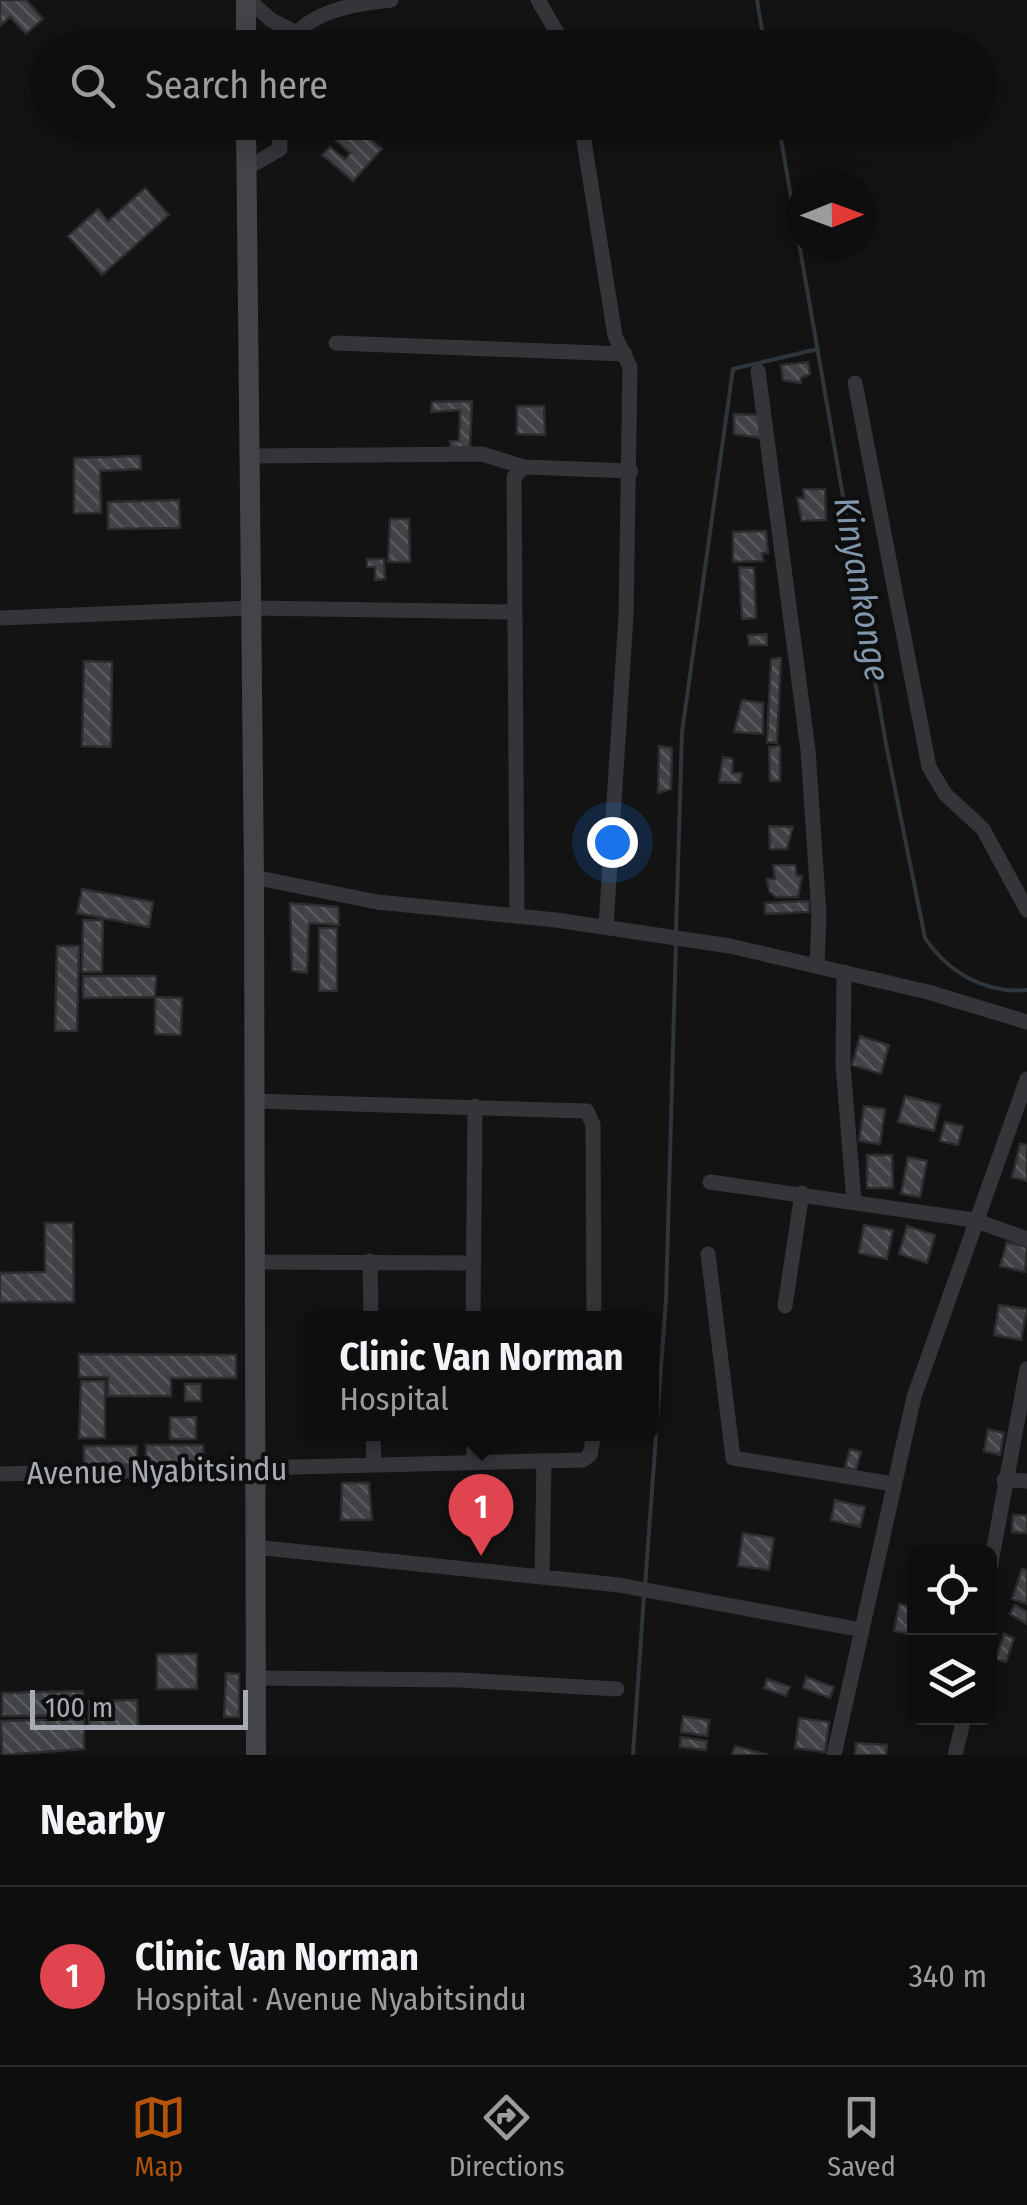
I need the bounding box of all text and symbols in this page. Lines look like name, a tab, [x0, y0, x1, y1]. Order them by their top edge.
search box	[30, 30, 997, 140]
icon: search	[65, 58, 120, 113]
text: Search here	[145, 62, 328, 108]
north arrow	[787, 170, 877, 260]
water label: Kinyankonge	[825, 494, 899, 684]
your location	[587, 817, 638, 868]
popup	[304, 1311, 659, 1441]
text: Clinic Van Norman	[340, 1334, 623, 1380]
text: Hospital	[340, 1380, 449, 1418]
street label: Avenue Nyabitsindu	[26, 1450, 288, 1492]
pin: 1	[448, 1474, 514, 1556]
map controls	[907, 1545, 997, 1725]
button: locate	[907, 1545, 997, 1635]
button: layers	[907, 1635, 997, 1725]
scale bar	[30, 1685, 248, 1730]
text: 100 m	[45, 1691, 113, 1724]
text: Nearby	[40, 1795, 165, 1845]
text: Clinic Van Norman	[135, 1934, 419, 1980]
text: 1	[66, 1957, 79, 1995]
text: 340 m	[908, 1957, 987, 1995]
text: Hospital · Avenue Nyabitsindu	[135, 1980, 527, 2018]
tab: Map	[131, 2090, 186, 2183]
tab: Directions	[449, 2090, 565, 2183]
tab: Saved	[827, 2090, 896, 2183]

